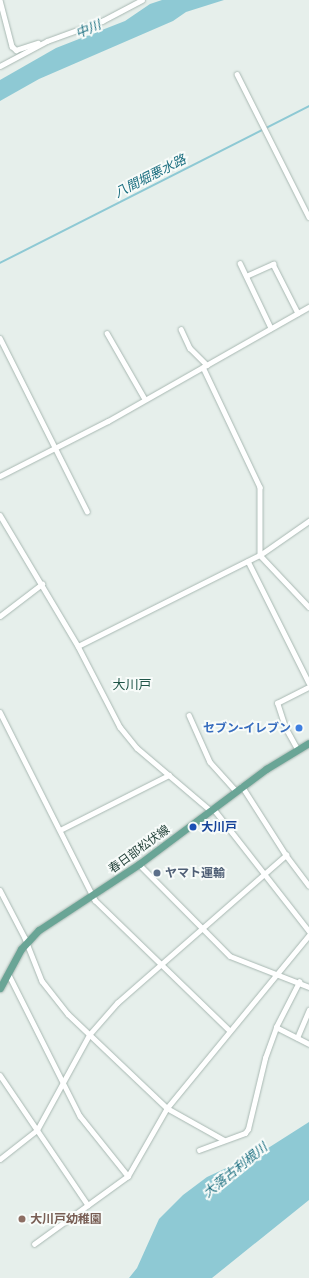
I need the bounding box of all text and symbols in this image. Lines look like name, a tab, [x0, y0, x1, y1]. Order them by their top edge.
water label: 中川	[73, 17, 103, 41]
water label: 八間堀悪水路	[112, 151, 188, 201]
district label: 大川戸	[113, 676, 151, 692]
place label: セブン-イレブン	[203, 721, 291, 735]
marker: セブン-イレブン	[294, 723, 304, 733]
place label: 大川戸	[201, 820, 237, 834]
street label: 春日部松伏線	[106, 822, 172, 876]
marker: 大川戸	[188, 822, 198, 832]
place label: ヤマト運輸	[165, 866, 225, 880]
marker: ヤマト運輸	[152, 868, 162, 878]
water label: 大落古利根川	[200, 1139, 270, 1201]
place label: 大川戸幼稚園	[30, 1212, 102, 1226]
marker: 大川戸幼稚園	[17, 1214, 27, 1224]

